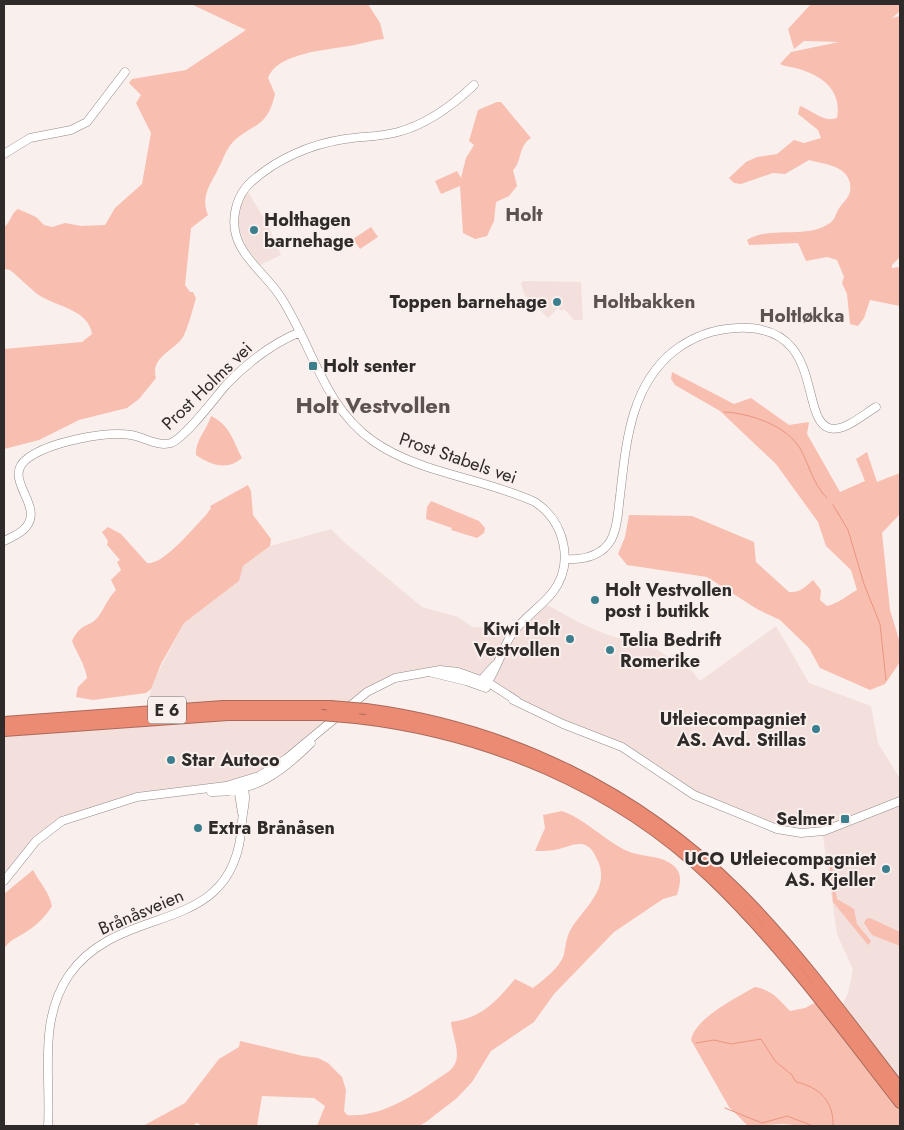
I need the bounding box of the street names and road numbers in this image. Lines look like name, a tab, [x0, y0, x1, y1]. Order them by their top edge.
street label: Prost Holms vei	[156, 336, 258, 436]
street label: Prost Stabels vei	[396, 426, 520, 490]
road number: E 6	[148, 696, 186, 724]
street label: Brånåsveien	[94, 882, 188, 942]

